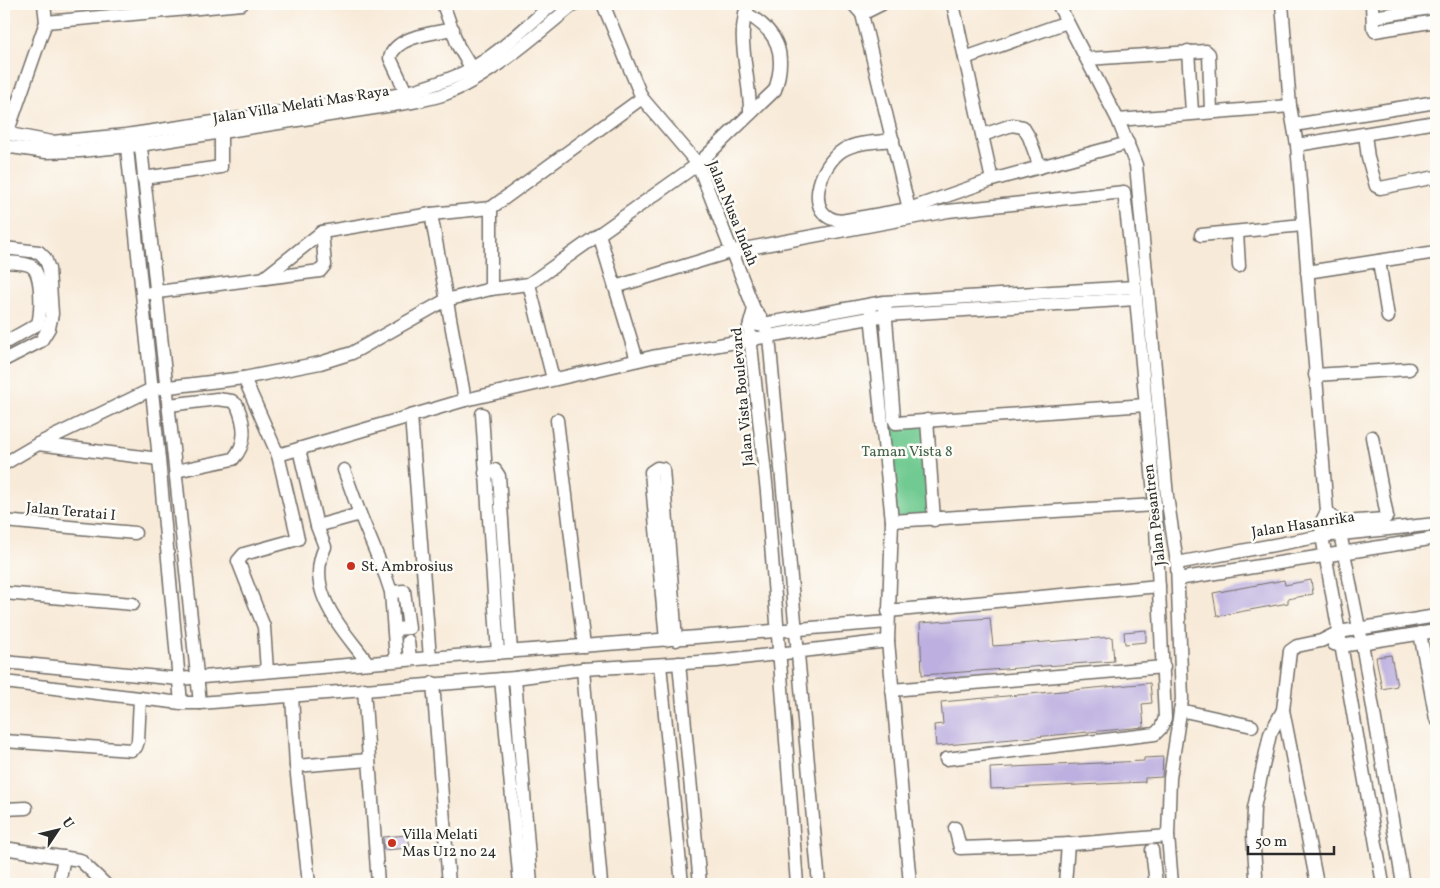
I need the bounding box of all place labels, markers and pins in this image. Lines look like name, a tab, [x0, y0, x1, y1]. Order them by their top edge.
place label: St. Ambrosius	[361, 557, 453, 578]
marker: St. Ambrosius	[345, 560, 357, 572]
place label: Villa Melati Mas U12 no 24	[402, 825, 496, 863]
marker: Villa Melati Mas U12 no 24	[386, 837, 398, 849]

